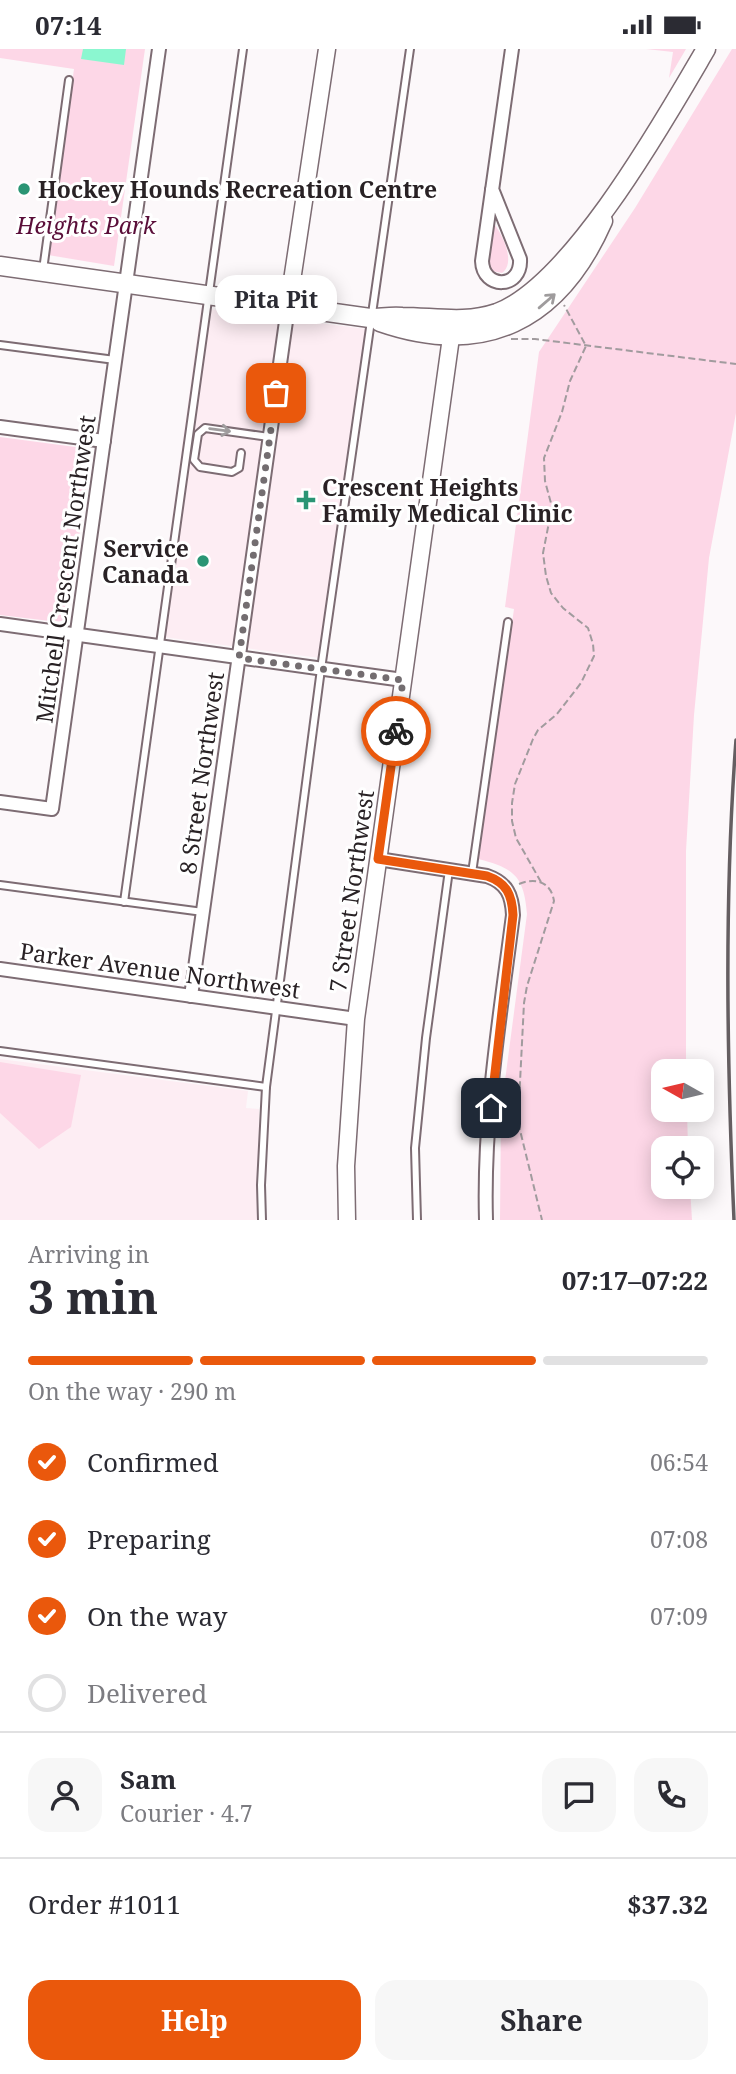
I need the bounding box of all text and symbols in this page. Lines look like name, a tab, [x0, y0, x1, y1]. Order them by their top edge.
text: 07:14	[35, 7, 102, 43]
place label: Hockey Hounds Recreation Centre	[38, 173, 437, 205]
marker: Hockey Hounds Recreation Centre	[16, 181, 32, 197]
park label: Heights Park	[15, 209, 157, 241]
callout: Pita Pit	[215, 274, 337, 323]
text: Pita Pit	[234, 283, 318, 315]
one-way arrow	[538, 293, 556, 309]
pin	[246, 363, 306, 423]
icon: bag	[257, 374, 295, 412]
street label: Mitchell Crescent Northwest	[28, 413, 102, 725]
one-way arrow	[209, 424, 231, 437]
place label: Crescent Heights Family Medical Clinic	[322, 471, 573, 529]
marker: Crescent Heights Family Medical Clinic	[296, 490, 316, 510]
place label: Service Canada	[102, 532, 189, 590]
marker: Service Canada	[195, 553, 211, 569]
street label: 8 Street Northwest	[171, 670, 231, 876]
courier	[361, 696, 431, 766]
icon: bike	[377, 712, 415, 750]
street label: 7 Street Northwest	[321, 788, 381, 994]
street label: Parker Avenue Northwest	[18, 934, 302, 1006]
north arrow	[651, 1059, 714, 1122]
map controls	[651, 1059, 714, 1199]
pin	[461, 1078, 521, 1138]
icon: home	[472, 1089, 510, 1127]
button: locate	[651, 1136, 714, 1199]
text: Arriving in	[28, 1238, 149, 1270]
text: 07:17–07:22	[562, 1262, 708, 1298]
text: 3 min	[28, 1265, 158, 1327]
text: On the way · 290 m	[28, 1375, 236, 1407]
icon: check	[28, 1443, 66, 1481]
text: Confirmed	[87, 1444, 219, 1480]
text: 06:54	[650, 1446, 708, 1478]
icon: check	[28, 1520, 66, 1558]
text: Preparing	[87, 1521, 211, 1557]
text: 07:08	[650, 1523, 708, 1555]
icon: check	[28, 1597, 66, 1635]
text: On the way	[87, 1598, 227, 1634]
text: 07:09	[650, 1600, 708, 1632]
text: Delivered	[87, 1675, 207, 1711]
button: person	[28, 1758, 102, 1832]
button: chat	[542, 1758, 616, 1832]
button: phone	[634, 1758, 708, 1832]
text: Sam	[120, 1761, 176, 1797]
text: Courier · 4.7	[120, 1797, 253, 1829]
text: Order #1011	[28, 1886, 181, 1922]
text: $37.32	[627, 1886, 708, 1922]
button: Help	[28, 1980, 361, 2060]
button: Share	[375, 1980, 708, 2060]

